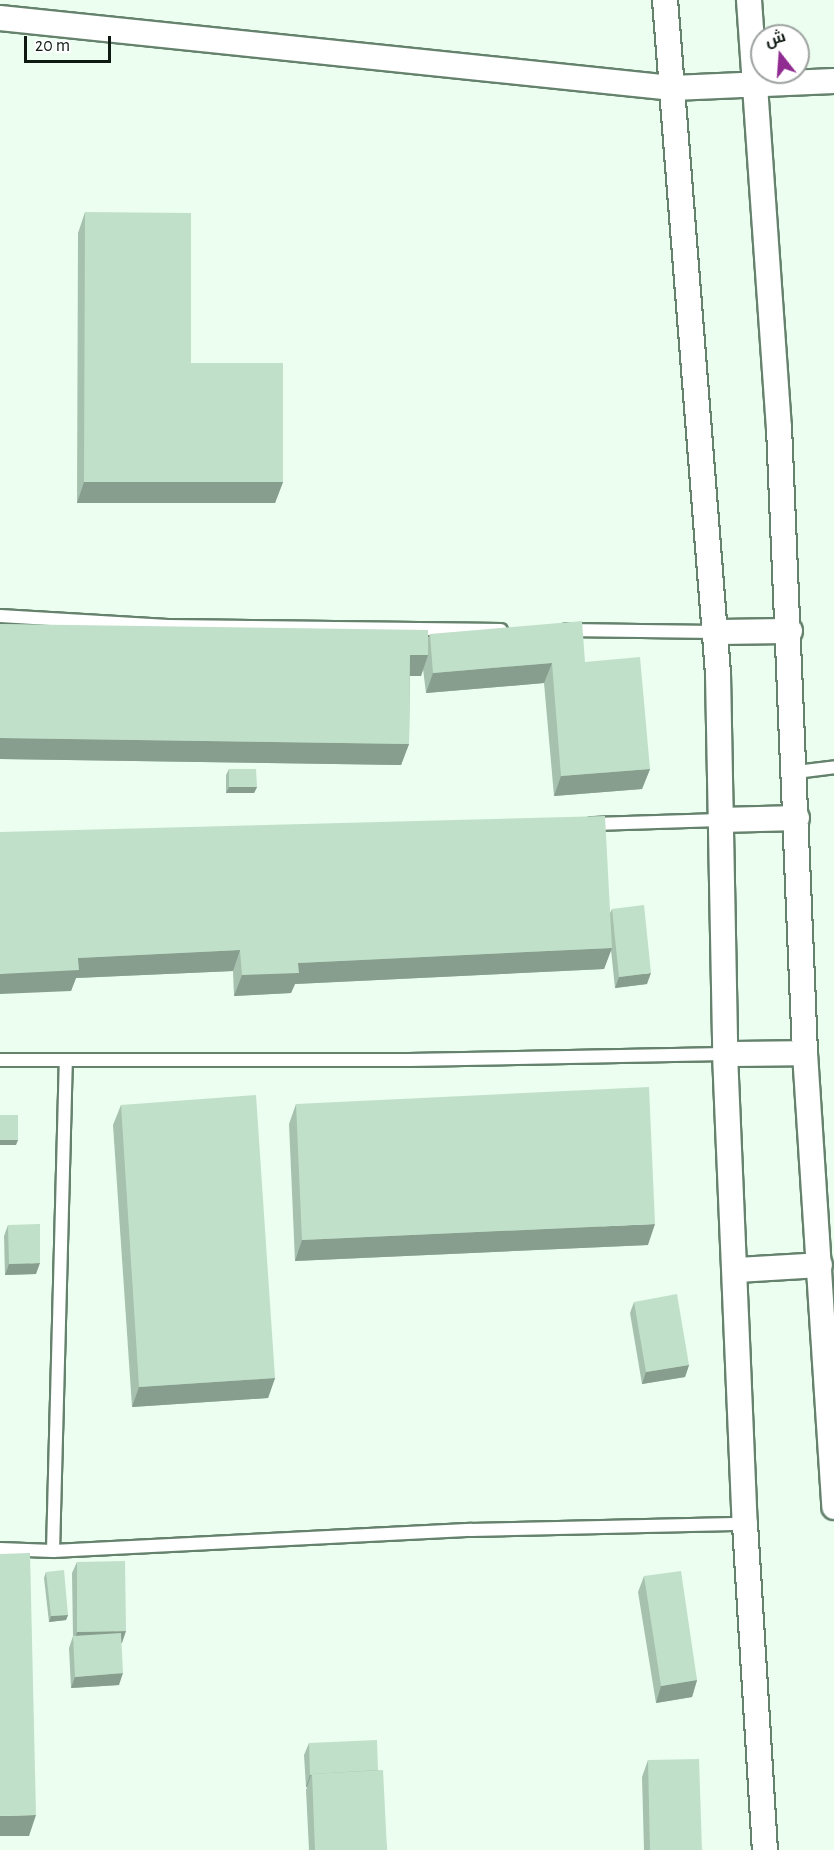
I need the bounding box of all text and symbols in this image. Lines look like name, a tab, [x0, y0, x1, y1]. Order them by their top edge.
scale bar	[27, 24, 114, 62]
north arrow	[750, 24, 810, 84]
text: ش	[763, 28, 787, 49]
text: 20 m	[35, 37, 70, 55]

